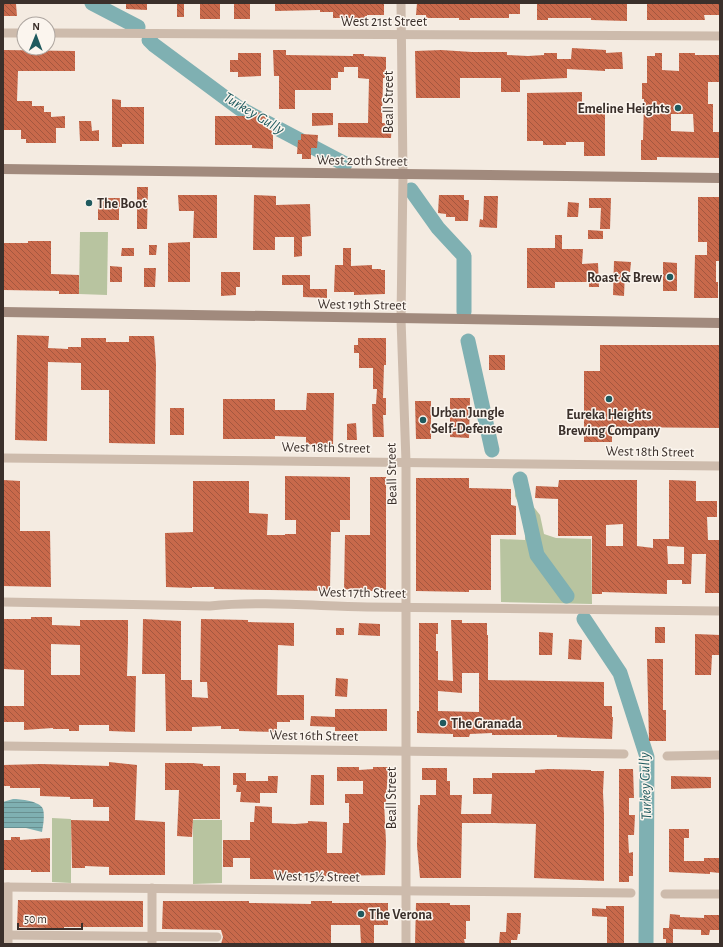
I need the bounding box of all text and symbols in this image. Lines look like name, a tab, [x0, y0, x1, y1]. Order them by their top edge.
street label: West 21st Street	[341, 15, 428, 29]
north arrow	[16, 16, 56, 56]
text: N	[32, 21, 40, 32]
street label: Beall Street	[382, 70, 396, 133]
water label: Turkey Gully	[221, 90, 287, 138]
place label: Emeline Heights	[577, 102, 670, 116]
marker: Emeline Heights	[673, 103, 683, 113]
street label: West 20th Street	[316, 153, 408, 169]
place label: The Boot	[97, 197, 147, 211]
marker: The Boot	[84, 198, 94, 208]
place label: Roast & Brew	[587, 271, 662, 285]
marker: Roast & Brew	[665, 272, 675, 282]
street label: West 19th Street	[318, 297, 407, 313]
marker: Eureka Heights Brewing Company	[604, 394, 614, 404]
place label: Urban Jungle Self-Defense	[431, 406, 505, 436]
place label: Eureka Heights Brewing Company	[558, 408, 661, 438]
marker: Urban Jungle Self-Defense	[418, 415, 428, 425]
street label: West 18th Street	[281, 440, 371, 456]
street label: Beall Street	[384, 442, 400, 505]
street label: West 18th Street	[605, 444, 695, 460]
street label: West 17th Street	[318, 585, 407, 601]
place label: The Granada	[451, 717, 522, 731]
marker: The Granada	[438, 718, 448, 728]
street label: West 16th Street	[270, 728, 359, 744]
water label: Turkey Gully	[637, 751, 654, 820]
street label: Beall Street	[385, 766, 399, 829]
street label: West 15½ Street	[274, 869, 361, 885]
scale bar	[18, 905, 82, 931]
place label: The Verona	[369, 908, 433, 922]
marker: The Verona	[356, 909, 366, 919]
text: 50 m	[24, 913, 47, 925]

